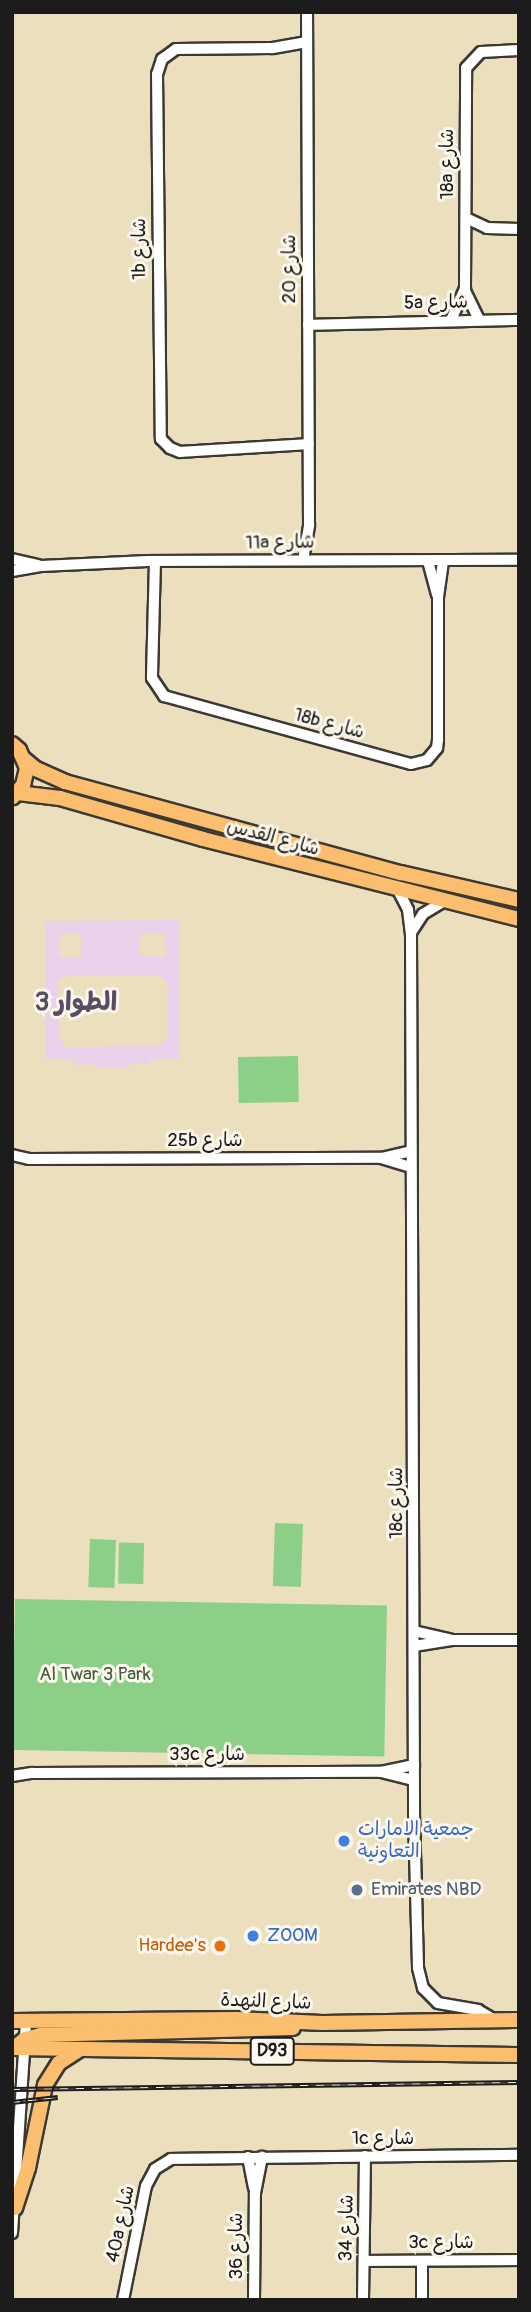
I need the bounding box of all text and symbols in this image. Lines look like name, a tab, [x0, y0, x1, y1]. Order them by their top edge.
street label: 18a شارع	[437, 128, 459, 200]
street label: 1b شارع	[129, 218, 151, 280]
street label: شارع 20	[279, 235, 301, 303]
street label: 5a شارع	[404, 291, 468, 315]
street label: 11a شارع	[245, 531, 315, 555]
street label: 18b شارع	[291, 704, 367, 744]
street label: شارع القدس	[224, 815, 322, 861]
district label: الطوار 3	[35, 987, 117, 1019]
street label: 25b شارع	[167, 1130, 243, 1152]
street label: 18c شارع	[386, 1467, 408, 1539]
park label: Al Twar 3 Park	[39, 1664, 151, 1686]
street label: 33c شارع	[169, 1744, 245, 1766]
place label: جمعية الامارات التعاونية	[358, 1819, 474, 1863]
marker: جمعية الامارات التعاونية	[336, 1833, 352, 1849]
place label: Emirates NBD	[371, 1879, 481, 1901]
marker: Emirates NBD	[349, 1882, 365, 1898]
place label: ZOOM	[267, 1925, 318, 1947]
marker: ZOOM	[245, 1928, 261, 1944]
place label: Hardee's	[138, 1935, 206, 1957]
marker: Hardee's	[212, 1938, 228, 1954]
street label: شارع النهدة	[220, 1989, 312, 2015]
road number: D93	[249, 2036, 295, 2066]
street label: 1c شارع	[352, 2128, 414, 2150]
street label: 40a شارع	[102, 2183, 140, 2265]
street label: شارع 34	[335, 2194, 359, 2262]
street label: شارع 36	[226, 2213, 248, 2279]
street label: 3c شارع	[408, 2232, 474, 2254]

